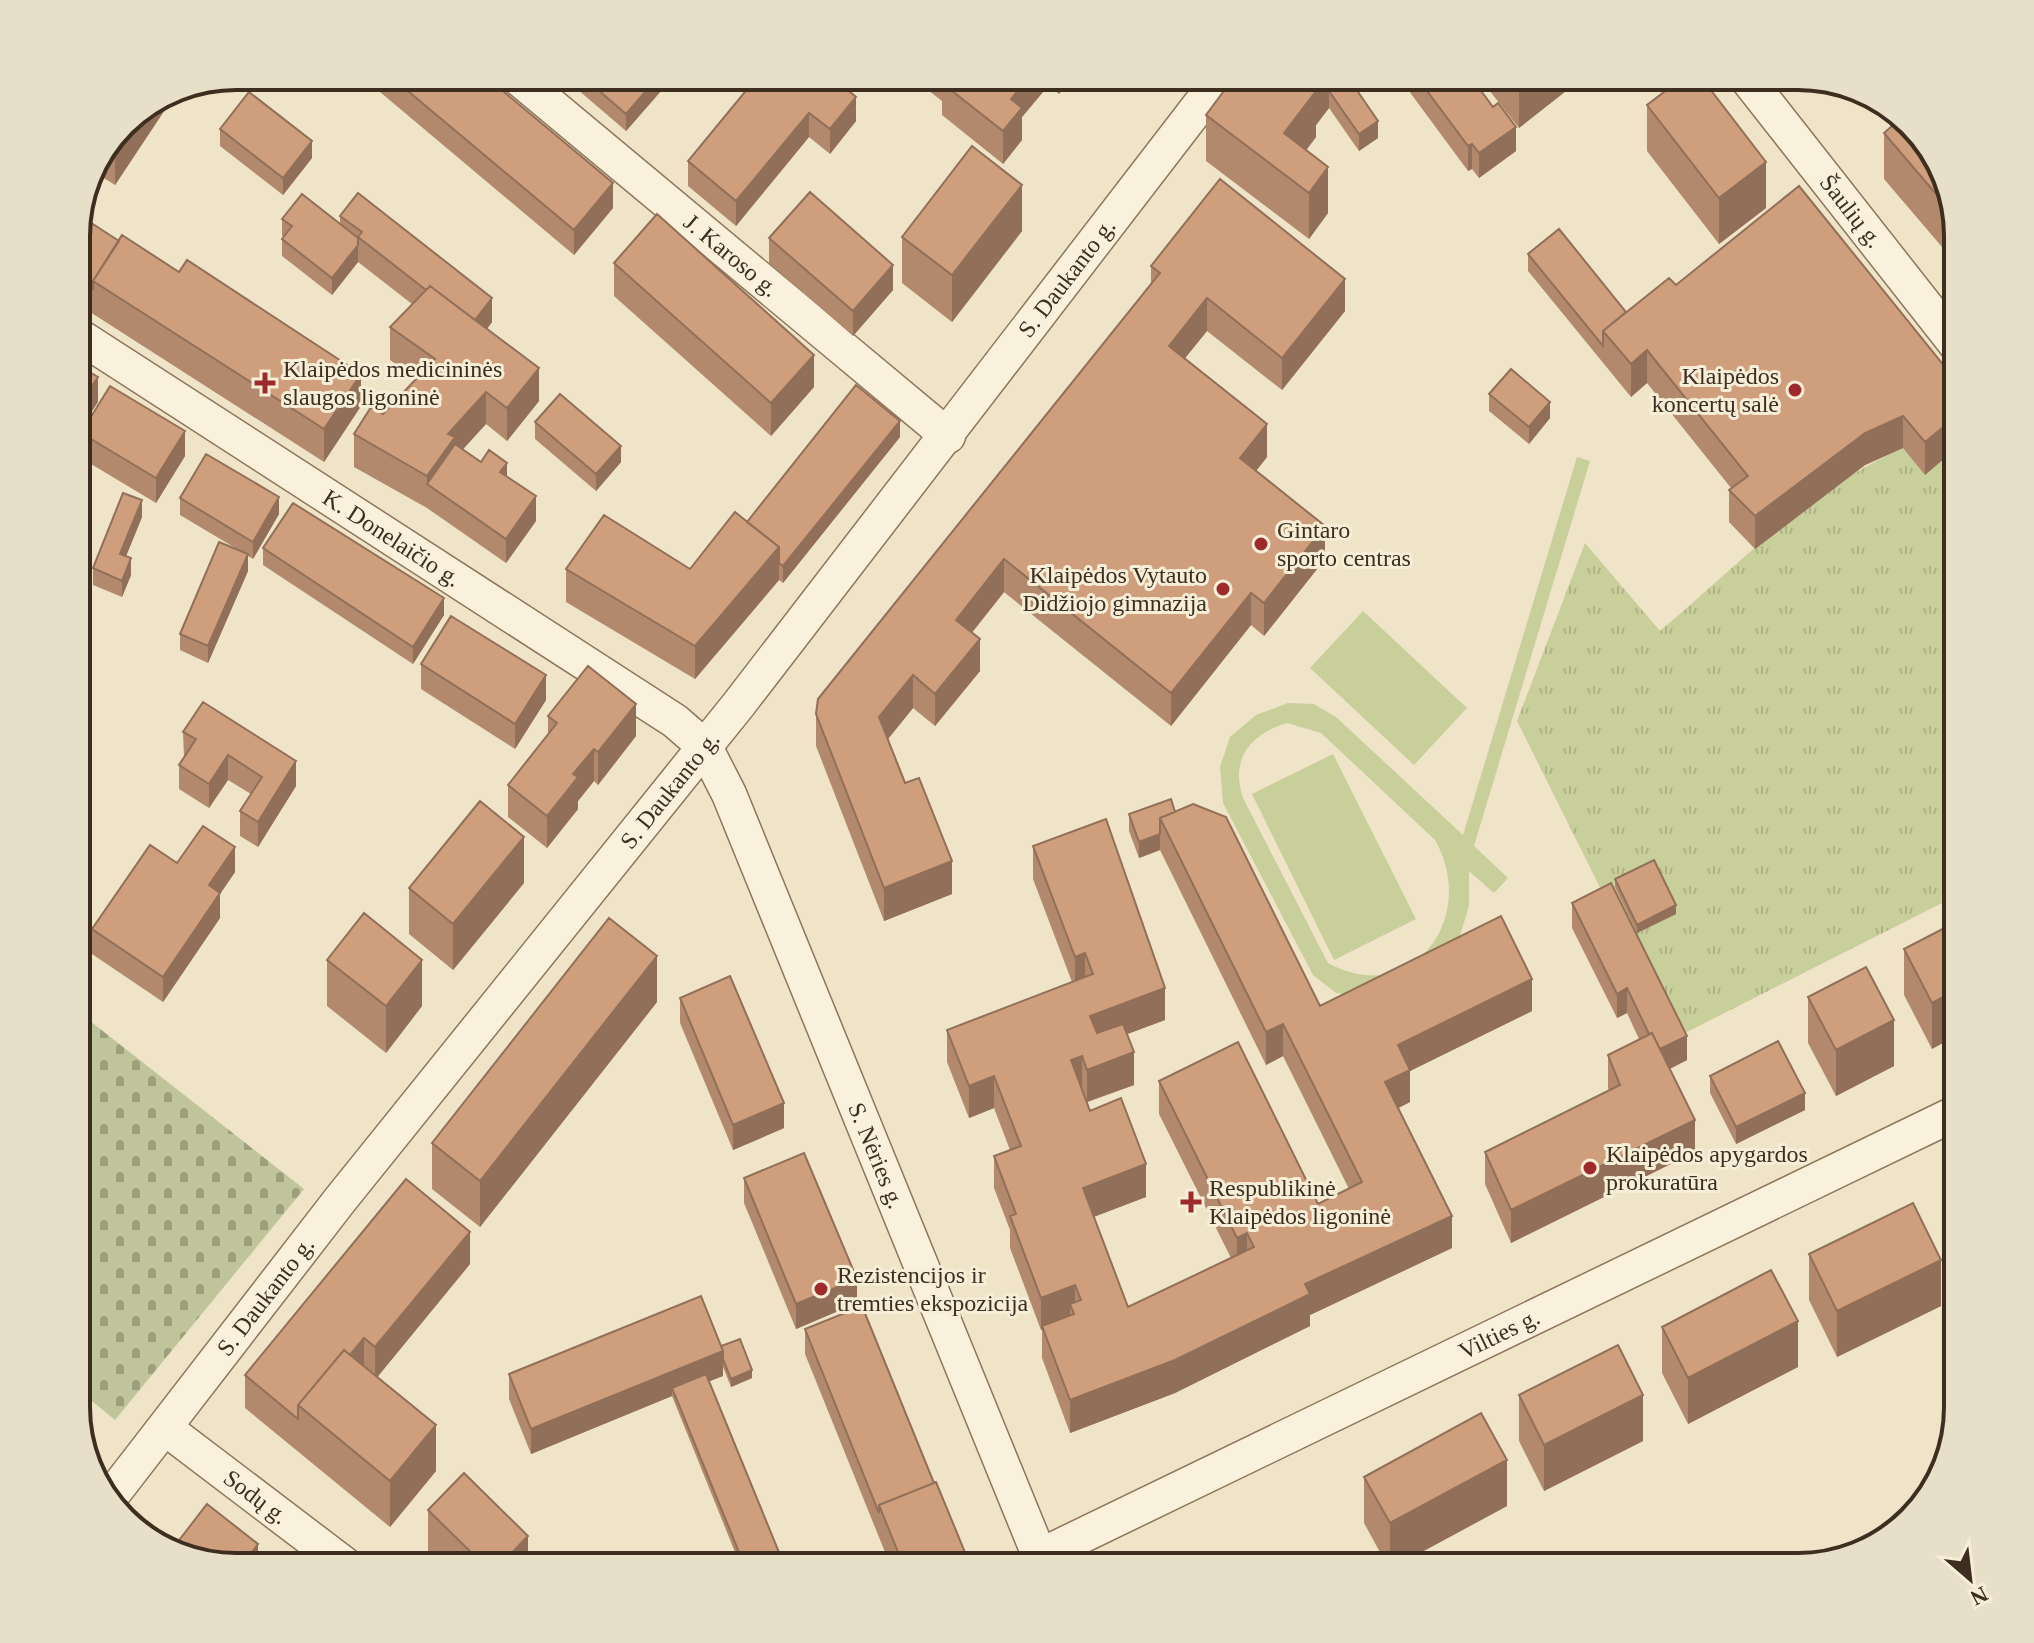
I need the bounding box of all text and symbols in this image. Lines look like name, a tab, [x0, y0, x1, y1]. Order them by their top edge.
street label: Šaulių g.	[1815, 170, 1888, 253]
street label: J. Karoso g.	[679, 209, 783, 302]
street label: S. Daukanto g.	[1013, 213, 1121, 342]
place label: Klaipėdos medicininės slaugos ligoninė	[283, 356, 502, 410]
place label: Klaipėdos koncertų salė	[1652, 363, 1779, 417]
marker: Klaipėdos medicininės slaugos ligoninė	[254, 372, 276, 394]
marker: Klaipėdos koncertų salė	[1786, 381, 1804, 399]
street label: K. Donelaičio g.	[318, 484, 466, 592]
place label: Gintaro sporto centras	[1277, 517, 1411, 571]
marker: Gintaro sporto centras	[1252, 535, 1270, 553]
place label: Klaipėdos Vytauto Didžiojo gimnazija	[1022, 562, 1207, 616]
marker: Klaipėdos Vytauto Didžiojo gimnazija	[1214, 580, 1232, 598]
street label: S. Daukanto g.	[615, 726, 725, 854]
street label: S. Nėries g.	[843, 1099, 909, 1212]
place label: Klaipėdos apygardos prokuratūra	[1606, 1141, 1808, 1195]
marker: Klaipėdos apygardos prokuratūra	[1581, 1159, 1599, 1177]
place label: Respublikinė Klaipėdos ligoninė	[1209, 1175, 1391, 1229]
marker: Respublikinė Klaipėdos ligoninė	[1180, 1191, 1202, 1213]
street label: S. Daukanto g.	[212, 1232, 319, 1361]
place label: Rezistencijos ir tremties ekspozicija	[837, 1262, 1029, 1316]
marker: Rezistencijos ir tremties ekspozicija	[812, 1280, 830, 1298]
street label: Vilties g.	[1454, 1303, 1544, 1364]
street label: Sodų g.	[219, 1464, 293, 1529]
north arrow	[1930, 1539, 2010, 1619]
text: N	[1966, 1581, 1992, 1611]

